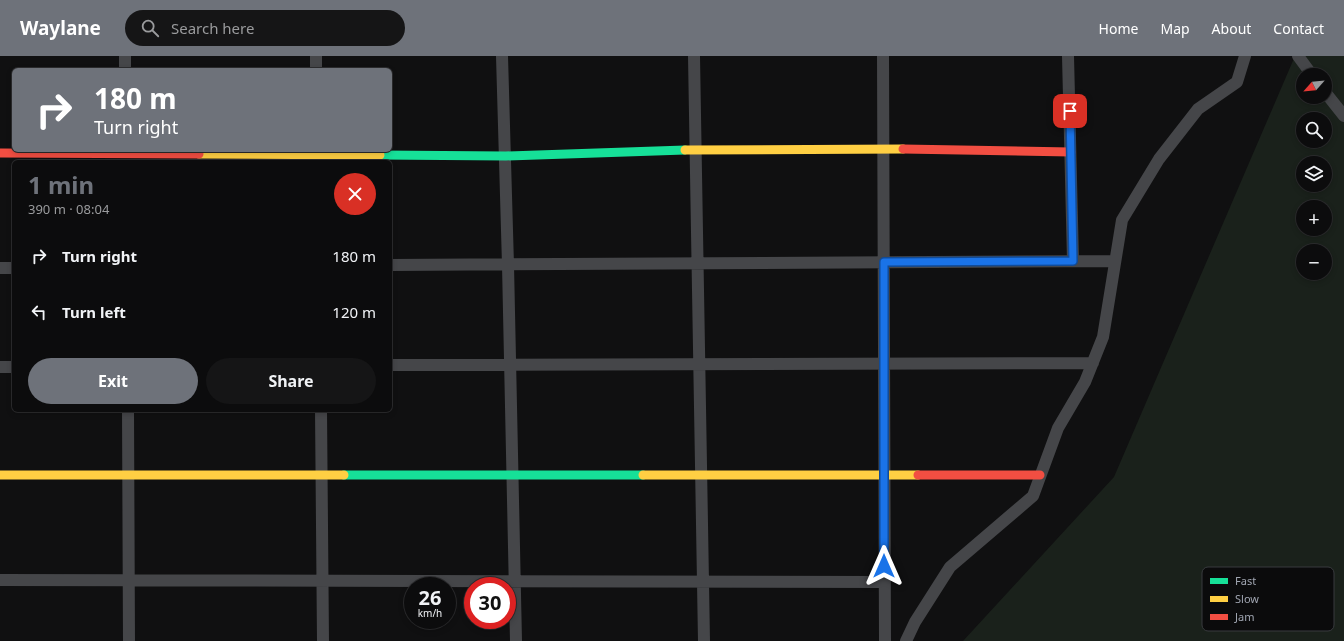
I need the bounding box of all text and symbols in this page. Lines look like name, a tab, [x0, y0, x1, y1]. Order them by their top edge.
search box	[125, 10, 405, 46]
text: Waylane	[20, 15, 101, 41]
icon: search	[139, 17, 161, 39]
text: Search here	[171, 18, 254, 38]
text: Home	[1099, 19, 1138, 38]
text: Map	[1160, 19, 1190, 38]
text: About	[1212, 19, 1251, 38]
text: Contact	[1273, 19, 1324, 38]
north arrow	[1296, 68, 1332, 104]
map controls	[1296, 68, 1332, 280]
text: 180 m	[94, 79, 177, 117]
icon: right	[28, 84, 80, 136]
pin	[1053, 94, 1087, 128]
icon: arrive	[1059, 100, 1081, 122]
button: search	[1296, 112, 1332, 148]
text: Turn right	[94, 115, 178, 139]
button: layers	[1296, 156, 1332, 192]
text: 1 min	[28, 168, 94, 201]
button: close	[334, 173, 376, 215]
text: 390 m · 08:04	[28, 200, 109, 218]
button: +	[1296, 200, 1332, 236]
button: −	[1296, 244, 1332, 280]
icon: right	[28, 245, 50, 267]
text: Turn right	[62, 246, 137, 266]
text: 180 m	[332, 246, 376, 266]
icon: left	[28, 301, 50, 323]
text: Turn left	[62, 302, 126, 322]
text: 120 m	[332, 302, 376, 322]
button: Exit	[28, 358, 198, 404]
button: Share	[206, 358, 376, 404]
position arrow	[863, 545, 905, 587]
legend	[1202, 567, 1334, 631]
text: Fast	[1235, 573, 1256, 588]
speed limit sign: 30	[464, 577, 516, 629]
text: 26	[419, 584, 441, 611]
text: Slow	[1235, 591, 1259, 606]
text: km/h	[418, 606, 442, 620]
text: Jam	[1234, 609, 1254, 624]

